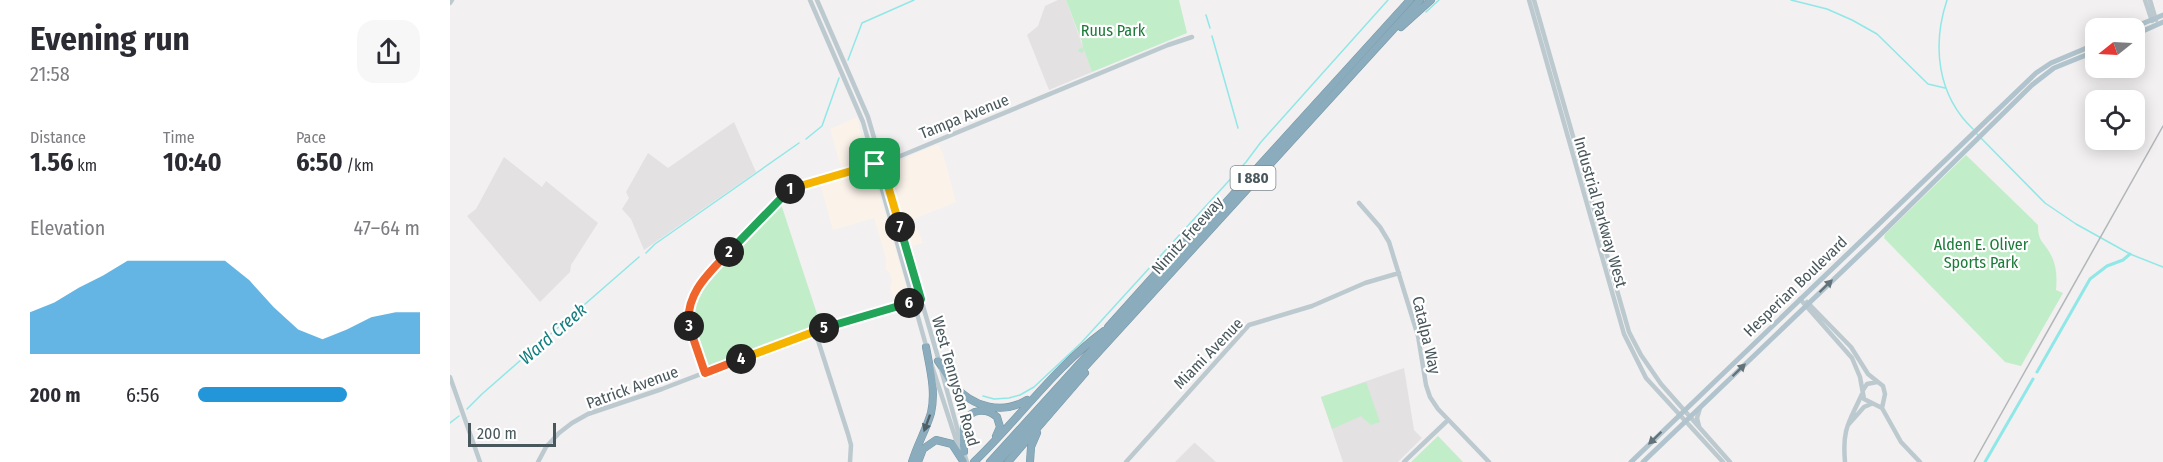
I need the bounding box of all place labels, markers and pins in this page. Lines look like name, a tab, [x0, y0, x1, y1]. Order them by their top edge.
pin	[849, 138, 900, 189]
pin: 1	[775, 174, 805, 204]
pin: 7	[885, 212, 915, 242]
pin: 2	[714, 237, 744, 267]
pin: 6	[894, 288, 924, 318]
pin: 3	[674, 311, 704, 341]
pin: 5	[809, 313, 839, 343]
pin: 4	[726, 344, 756, 374]

